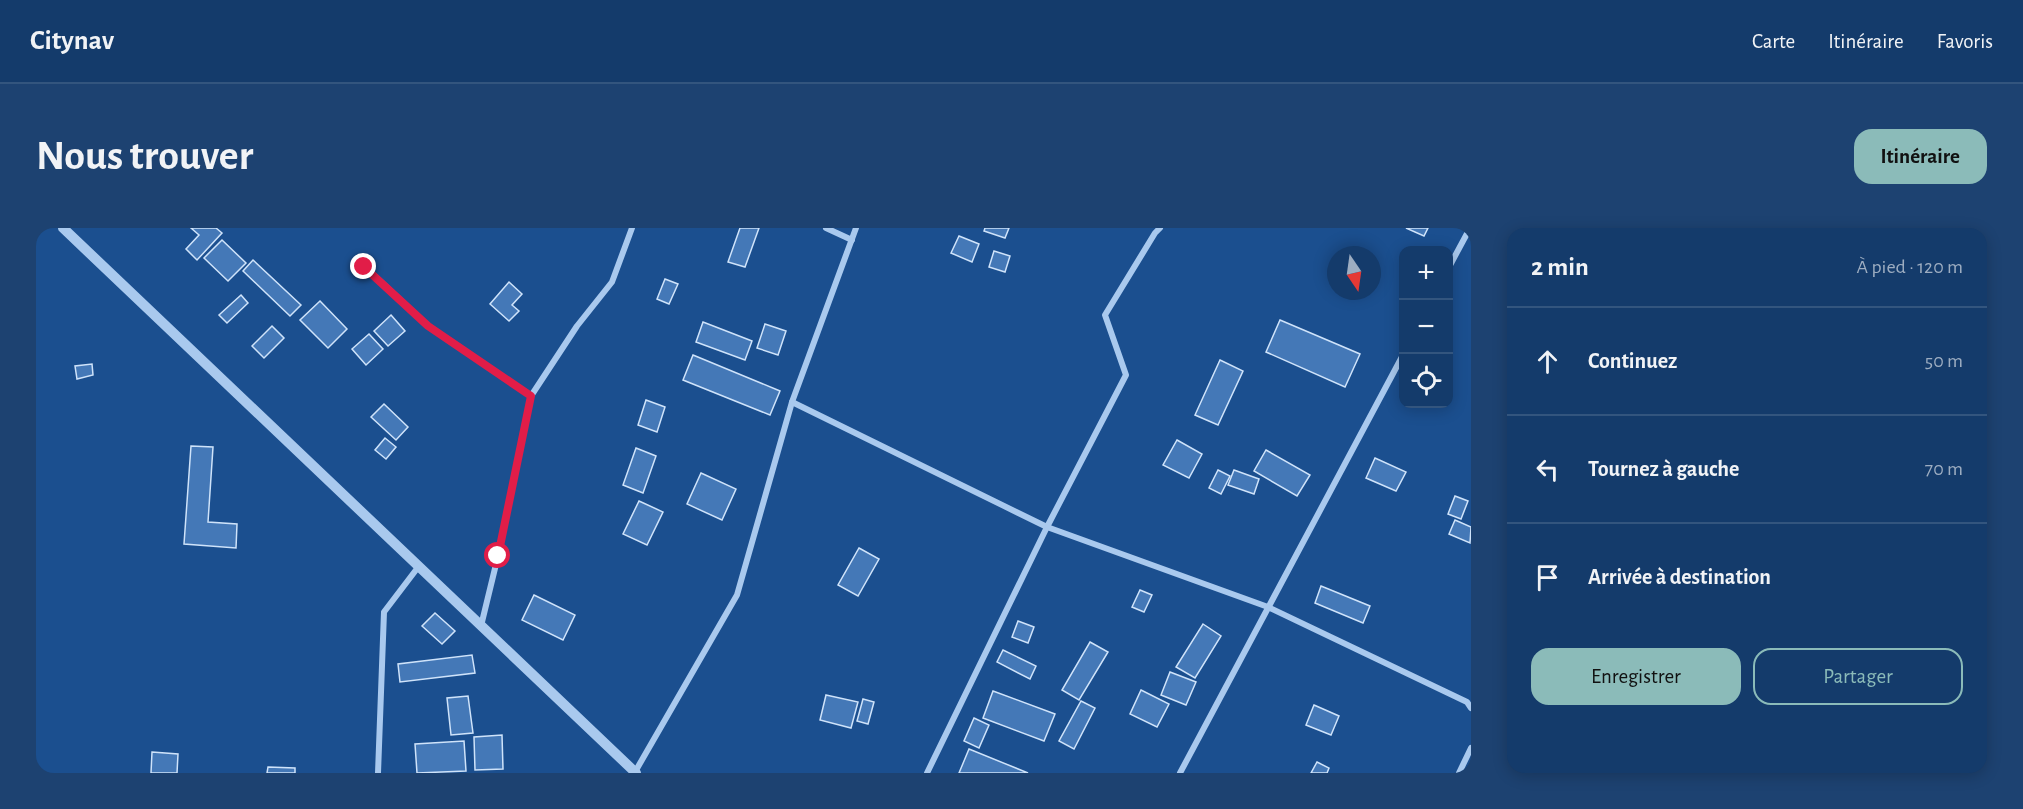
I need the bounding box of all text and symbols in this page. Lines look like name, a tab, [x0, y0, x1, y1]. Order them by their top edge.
text: Citynav	[30, 27, 114, 55]
text: Carte	[1752, 31, 1795, 52]
text: Itinéraire	[1828, 31, 1904, 52]
text: Favoris	[1937, 31, 1993, 52]
button: Itinéraire	[1854, 129, 1987, 184]
text: Nous trouver	[36, 135, 253, 177]
north arrow	[1327, 246, 1381, 300]
map controls	[1399, 246, 1453, 408]
button: +	[1399, 246, 1453, 300]
route end	[350, 253, 376, 279]
text: 2 min	[1531, 254, 1589, 280]
text: À pied · 120 m	[1857, 257, 1963, 277]
button: −	[1399, 300, 1453, 354]
icon: ahead	[1531, 345, 1564, 378]
text: Continuez	[1588, 350, 1677, 372]
text: 50 m	[1925, 351, 1963, 371]
button: locate	[1399, 354, 1453, 408]
icon: left	[1531, 453, 1564, 486]
text: Tournez à gauche	[1588, 458, 1739, 480]
text: 70 m	[1925, 459, 1963, 479]
route start	[484, 542, 510, 568]
icon: arrive	[1531, 561, 1564, 594]
text: Arrivée à destination	[1588, 566, 1771, 588]
button: Enregistrer	[1531, 648, 1741, 705]
button: Partager	[1753, 648, 1963, 705]

